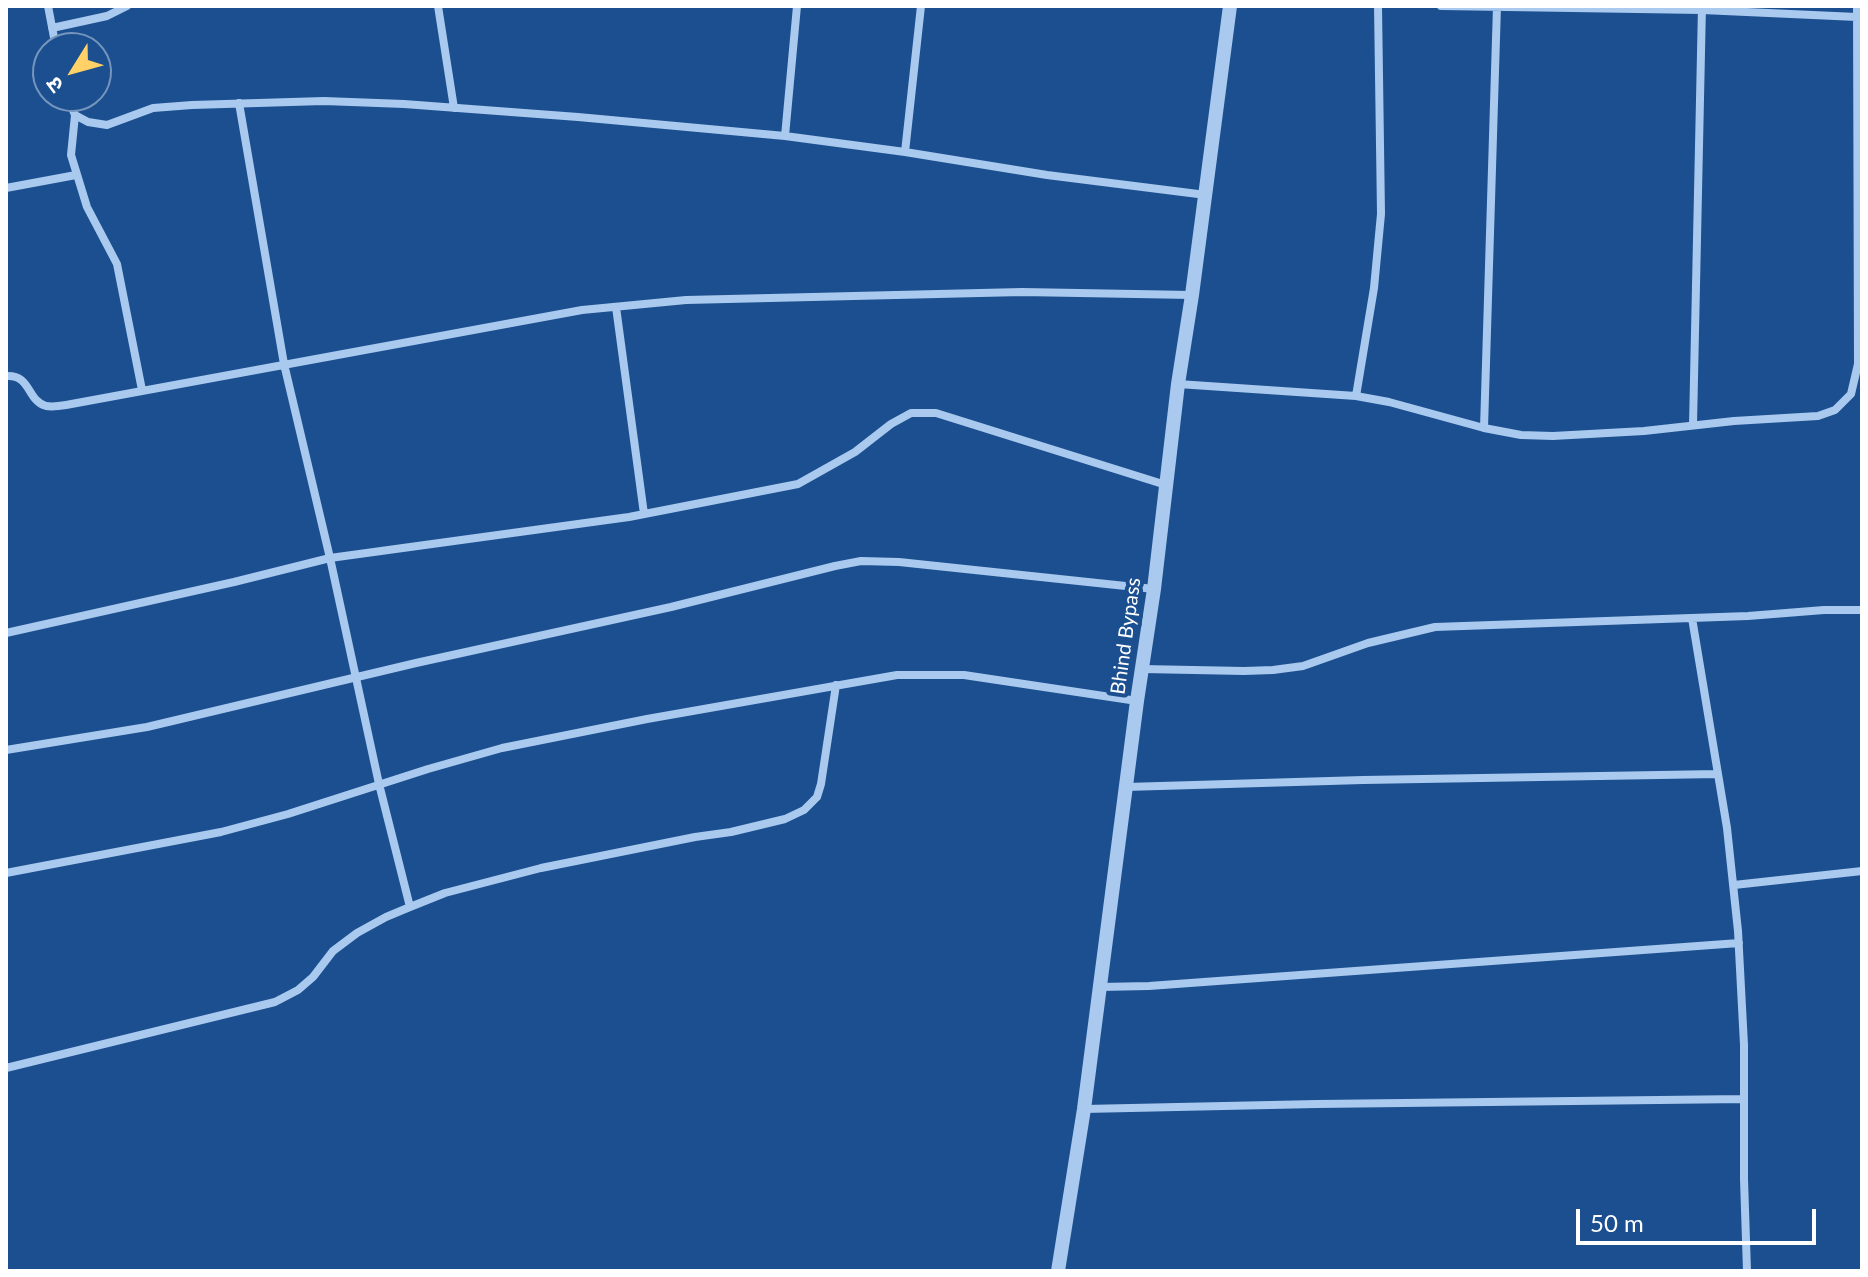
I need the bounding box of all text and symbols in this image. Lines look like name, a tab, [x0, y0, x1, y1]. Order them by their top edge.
north arrow	[32, 32, 112, 112]
text: उ	[39, 72, 69, 99]
street label: Bhind Bypass	[1106, 576, 1146, 696]
scale bar	[1580, 1193, 1820, 1243]
text: 50 m	[1590, 1208, 1644, 1237]

